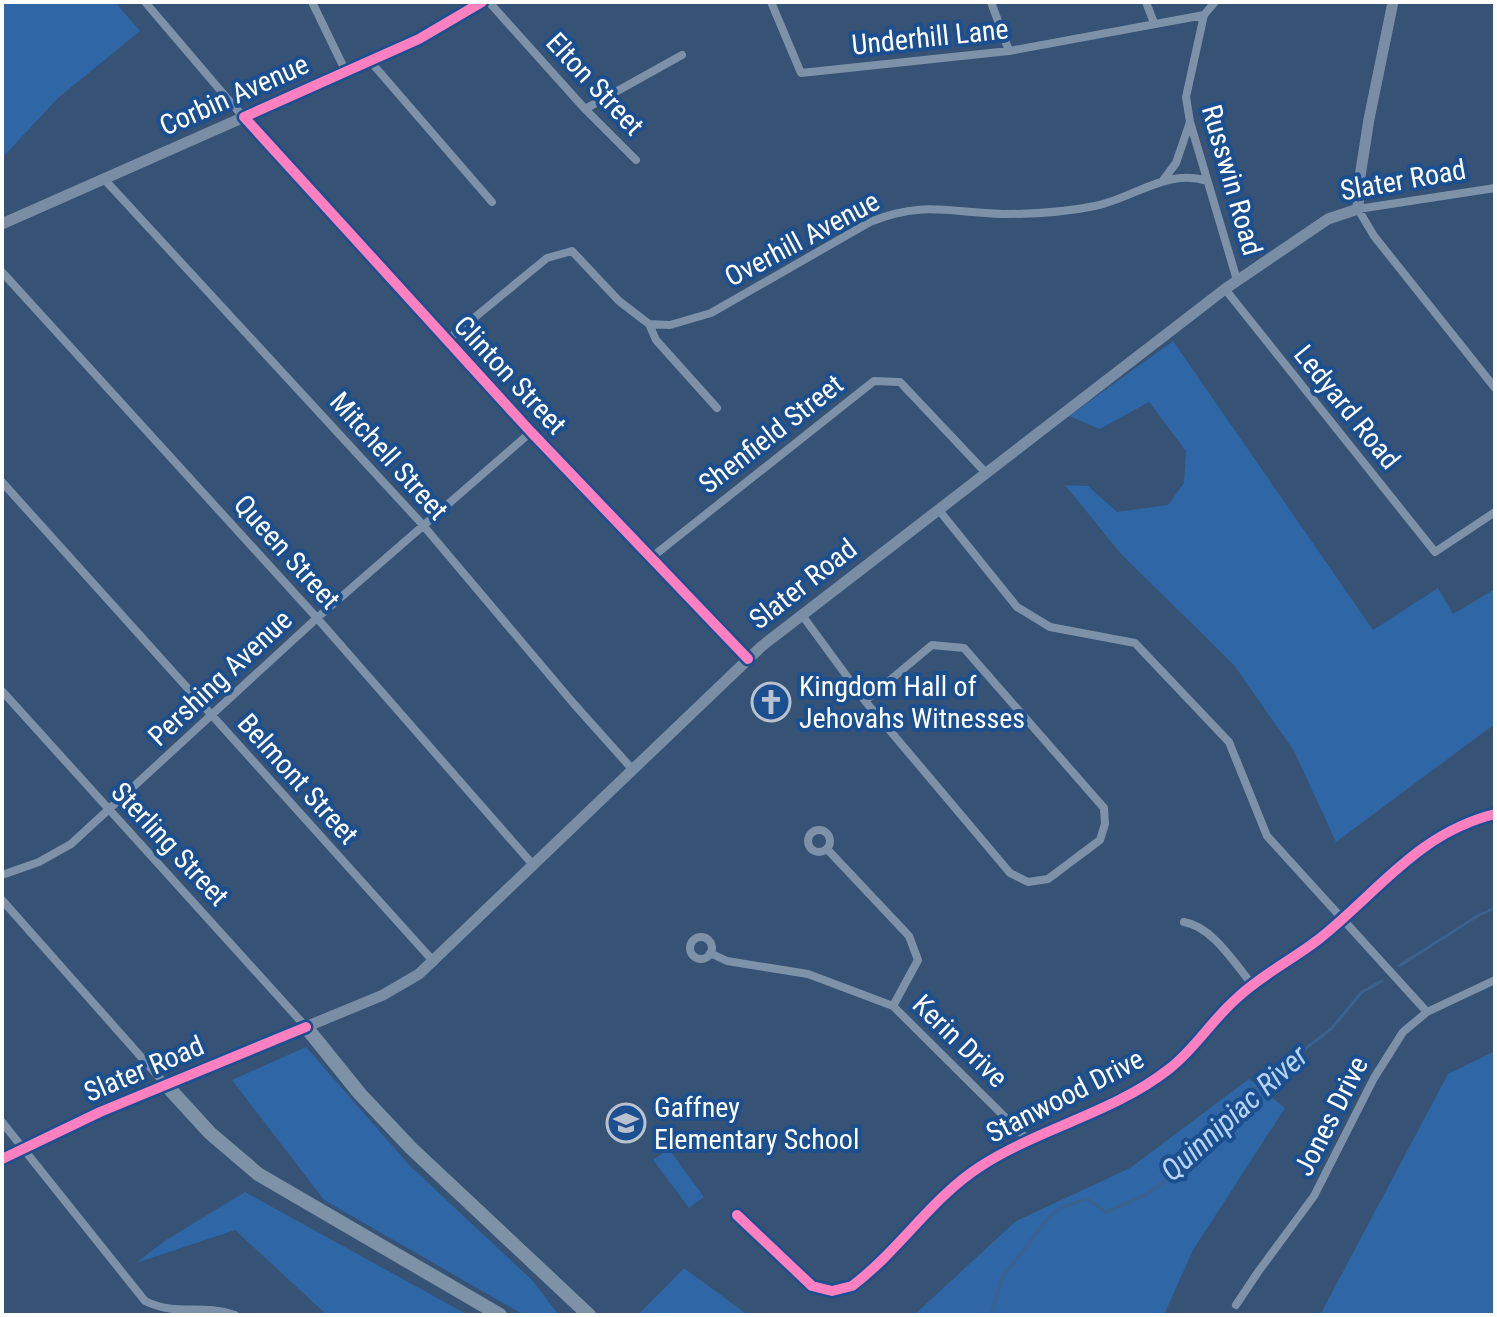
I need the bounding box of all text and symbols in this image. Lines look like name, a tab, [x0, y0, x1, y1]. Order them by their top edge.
street label: Underhill Lane	[850, 12, 1010, 62]
street label: Elton Street	[539, 26, 651, 142]
street label: Corbin Avenue	[155, 48, 313, 142]
street label: Russwin Road	[1195, 101, 1269, 259]
street label: Slater Road	[1338, 153, 1468, 207]
street label: Overhill Avenue	[719, 184, 885, 294]
street label: Clinton Street	[447, 309, 573, 441]
street label: Ledyard Road	[1287, 338, 1407, 476]
street label: Shenfield Street	[692, 367, 850, 501]
street label: Mitchell Street	[323, 385, 455, 527]
street label: Queen Street	[227, 488, 347, 616]
street label: Slater Road	[743, 532, 863, 636]
street label: Pershing Avenue	[141, 603, 299, 753]
place label: Kingdom Hall of Jehovahs Witnesses	[799, 670, 1025, 735]
church icon: Kingdom Hall of Jehovahs Witnesses	[750, 681, 792, 723]
street label: Belmont Street	[231, 707, 365, 851]
street label: Sterling Street	[104, 775, 236, 913]
street label: Kerin Drive	[906, 988, 1014, 1094]
street label: Slater Road	[79, 1029, 209, 1109]
water label: Quinnipiac River	[1153, 1037, 1315, 1188]
street label: Stanwood Drive	[981, 1042, 1149, 1150]
street label: Jones Drive	[1287, 1051, 1375, 1181]
place label: Gaffney Elementary School	[654, 1091, 859, 1156]
school or university icon: Gaffney Elementary School	[605, 1102, 647, 1144]

